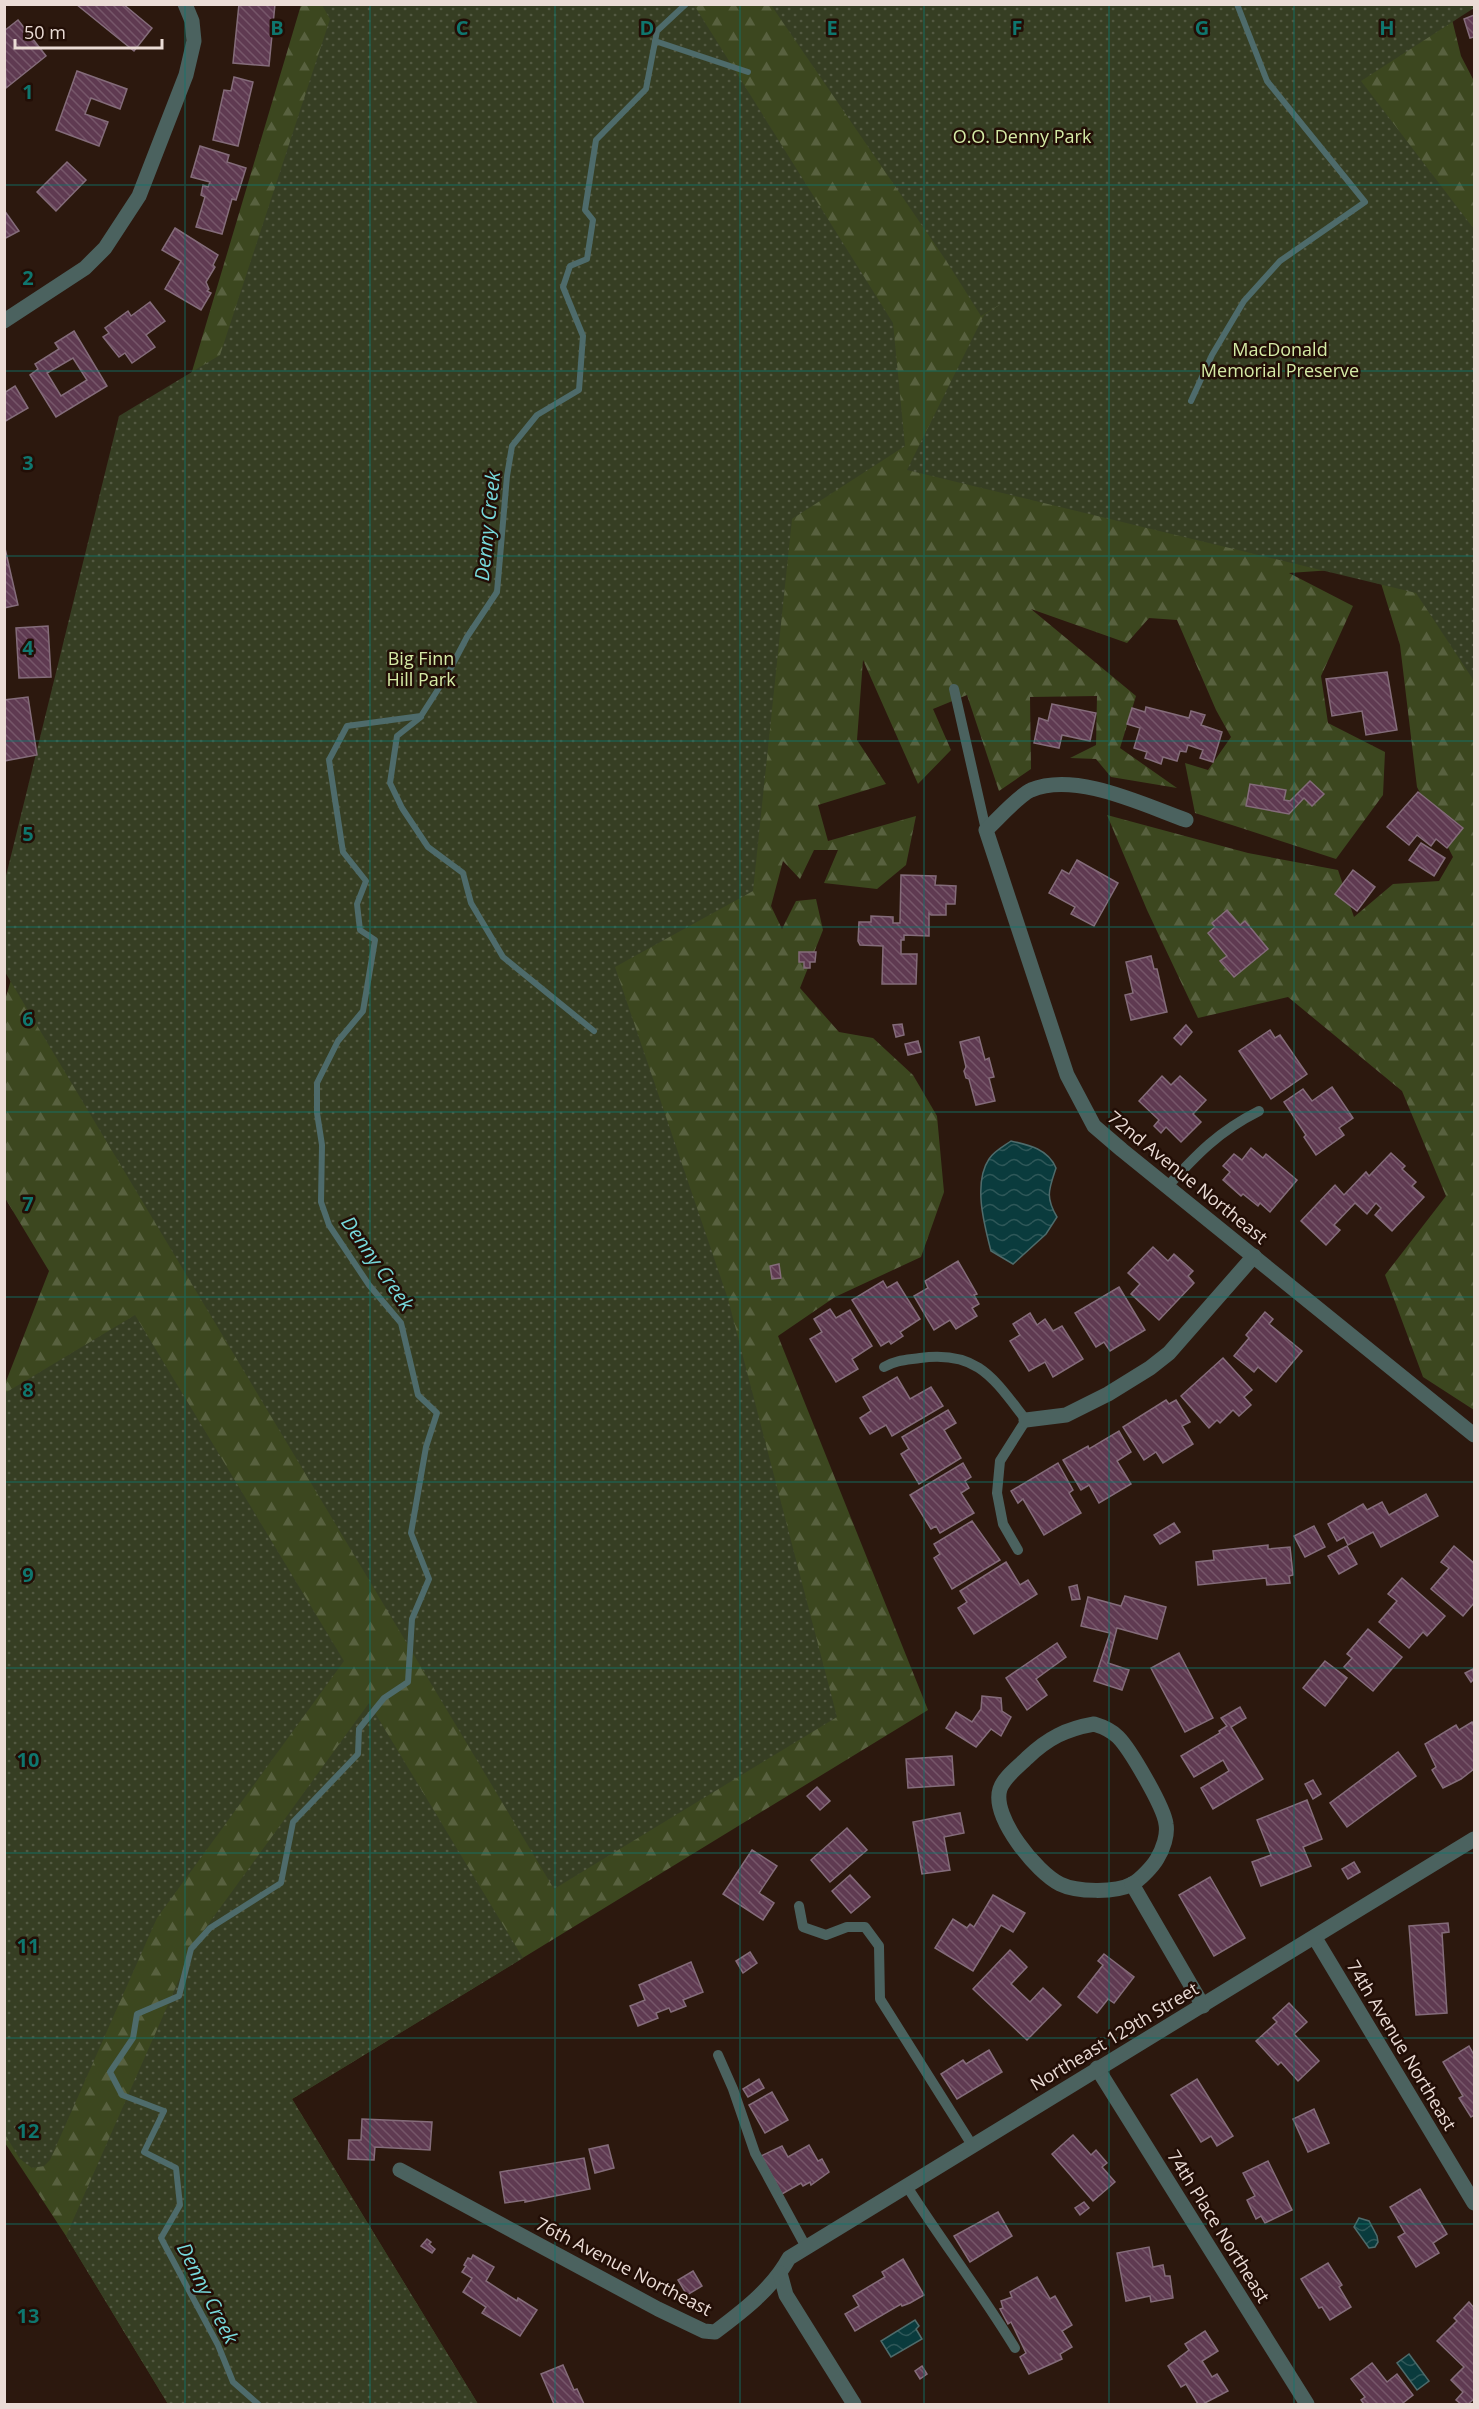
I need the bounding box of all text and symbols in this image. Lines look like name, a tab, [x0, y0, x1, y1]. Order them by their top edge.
scale bar	[15, 12, 162, 50]
text: B	[270, 14, 284, 41]
text: C	[456, 14, 469, 41]
text: D	[640, 14, 654, 41]
text: E	[826, 14, 838, 41]
text: F	[1012, 14, 1022, 41]
text: G	[1195, 14, 1209, 41]
text: H	[1379, 14, 1395, 41]
text: 50 m	[24, 20, 66, 44]
text: 1	[22, 78, 34, 105]
park label: O.O. Denny Park	[953, 124, 1092, 148]
text: 2	[22, 264, 34, 291]
park label: MacDonald Memorial Preserve	[1201, 337, 1359, 382]
text: 3	[22, 449, 34, 476]
water label: Denny Creek	[468, 469, 506, 582]
text: 4	[22, 634, 34, 661]
park label: Big Finn Hill Park	[386, 646, 456, 691]
text: 5	[22, 820, 34, 847]
text: 6	[22, 1005, 34, 1032]
street label: 72nd Avenue Northeast	[1103, 1105, 1273, 1249]
text: 7	[22, 1190, 34, 1217]
water label: Denny Creek	[335, 1210, 421, 1317]
text: 8	[22, 1376, 34, 1403]
text: 9	[22, 1561, 34, 1588]
text: 10	[17, 1746, 39, 1773]
text: 11	[17, 1932, 39, 1959]
street label: 74th Avenue Northeast	[1342, 1956, 1462, 2134]
street label: Northeast 129th Street	[1025, 1976, 1203, 2096]
text: 12	[17, 2117, 39, 2144]
street label: 74th Place Northeast	[1162, 2145, 1276, 2307]
street label: 76th Avenue Northeast	[532, 2211, 716, 2321]
water label: Denny Creek	[171, 2238, 246, 2349]
text: 13	[17, 2302, 39, 2329]

